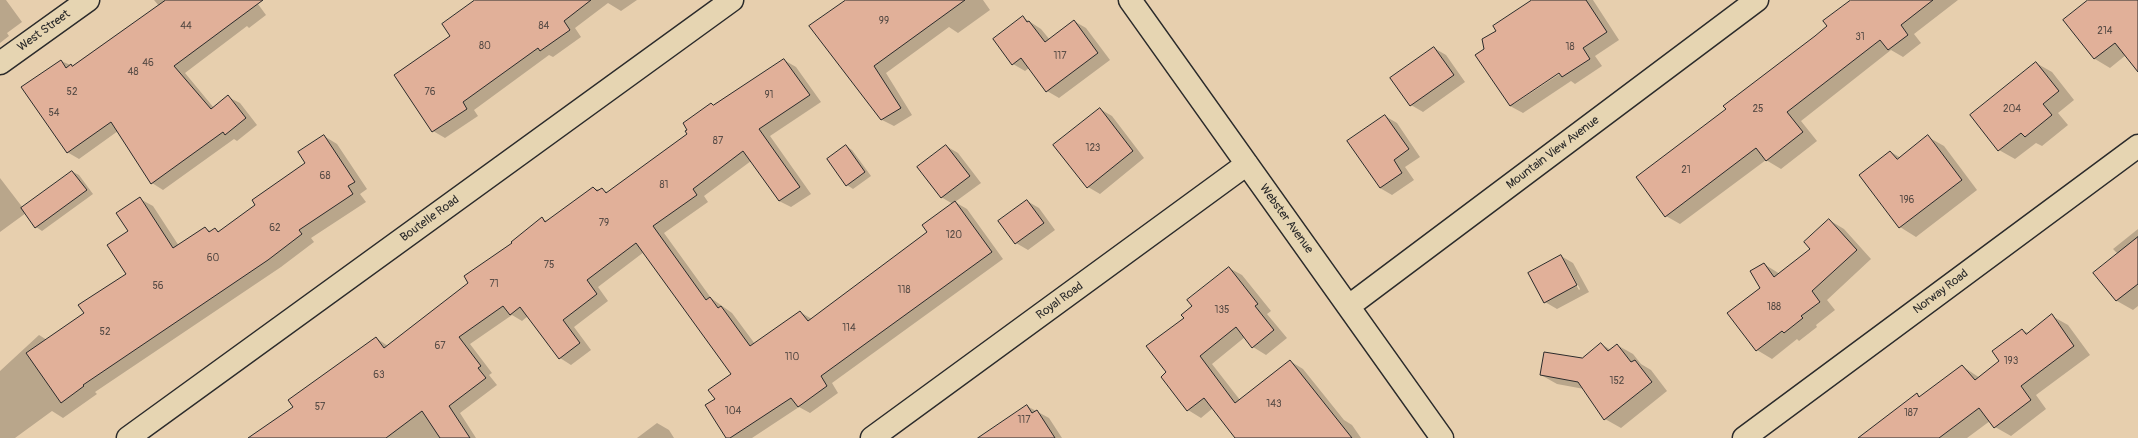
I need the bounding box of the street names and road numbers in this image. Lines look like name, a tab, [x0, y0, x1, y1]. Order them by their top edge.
street label: West Street	[15, 7, 73, 55]
street label: Mountain View Avenue	[1504, 113, 1602, 193]
street label: Webster Avenue	[1256, 182, 1316, 256]
street label: Boutelle Road	[398, 193, 462, 245]
street label: Norway Road	[1911, 267, 1971, 317]
street label: Royal Road	[1034, 279, 1086, 323]

